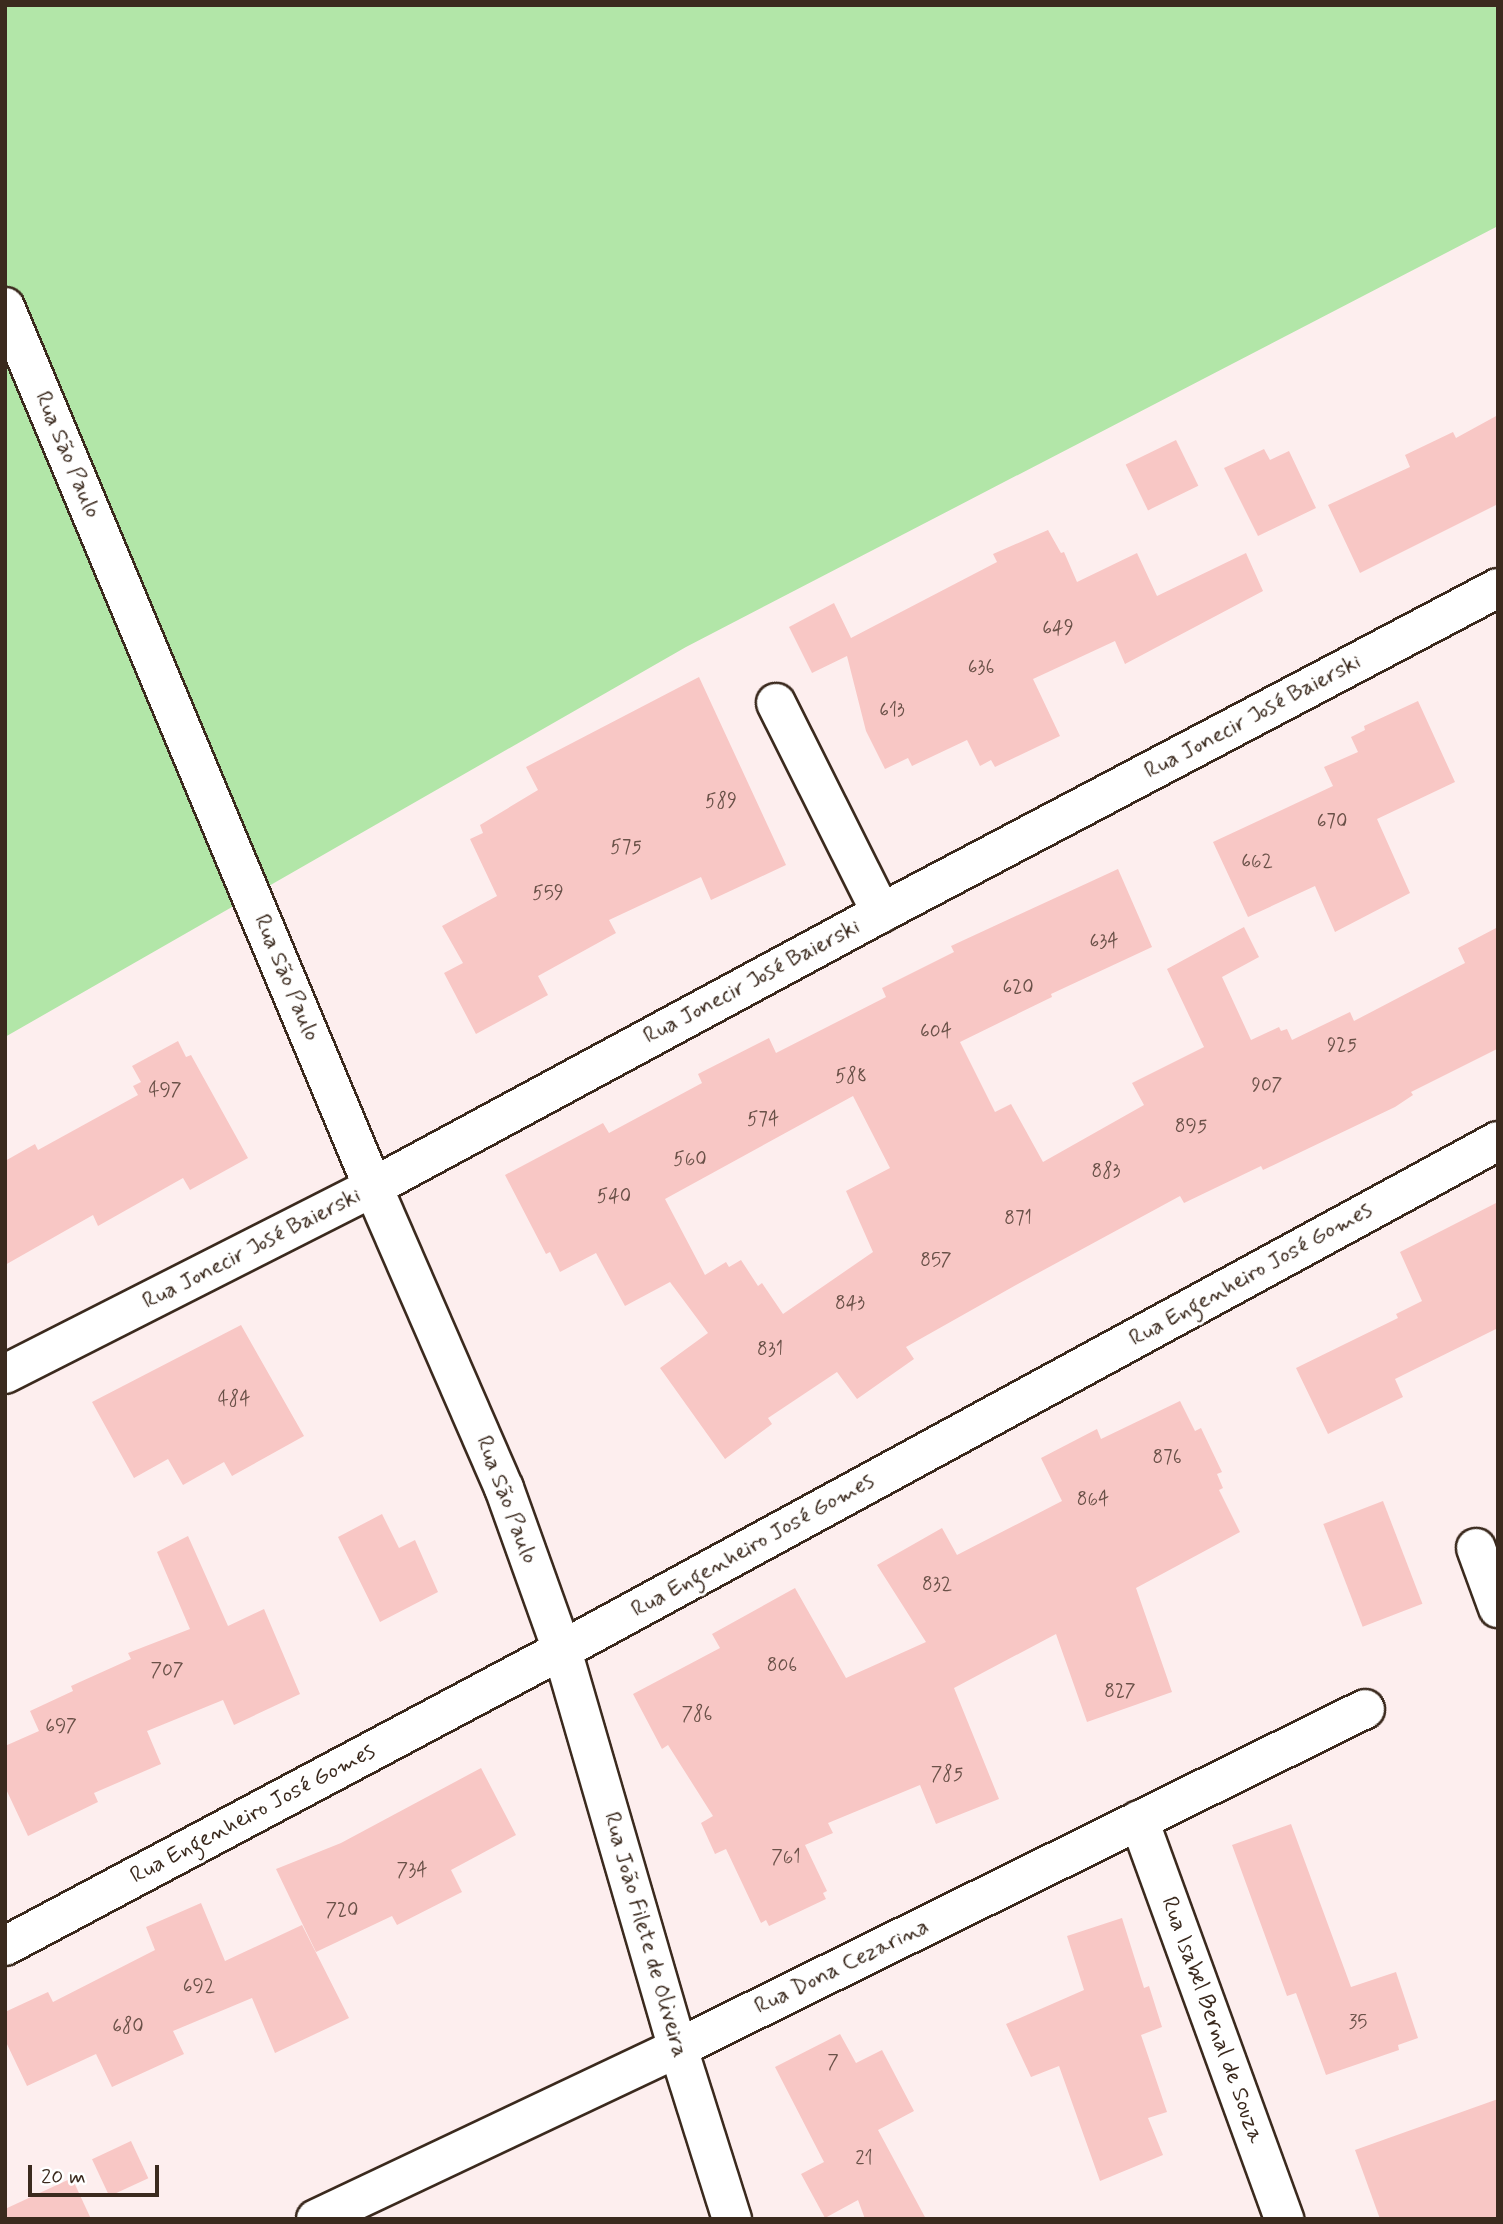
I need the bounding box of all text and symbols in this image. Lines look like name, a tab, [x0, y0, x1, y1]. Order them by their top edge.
street label: Rua São Paulo	[29, 390, 105, 520]
house number: 649	[1042, 618, 1074, 640]
street label: Rua Jonecir José Baierski	[1138, 647, 1368, 787]
house number: 636	[968, 657, 994, 679]
house number: 613	[879, 700, 905, 722]
house number: 589	[705, 791, 737, 813]
house number: 670	[1317, 811, 1347, 833]
house number: 575	[610, 837, 642, 859]
house number: 662	[1241, 851, 1273, 873]
house number: 559	[532, 883, 564, 905]
street label: Rua Jonecir José Baierski	[637, 912, 867, 1052]
street label: Rua São Paulo	[248, 913, 324, 1043]
house number: 634	[1090, 931, 1118, 953]
house number: 620	[1002, 977, 1034, 999]
house number: 604	[920, 1021, 952, 1043]
house number: 925	[1327, 1035, 1357, 1057]
house number: 588	[835, 1066, 867, 1088]
house number: 907	[1252, 1075, 1282, 1097]
house number: 497	[149, 1080, 181, 1102]
house number: 574	[747, 1109, 779, 1131]
house number: 895	[1175, 1116, 1207, 1138]
house number: 560	[673, 1149, 707, 1171]
house number: 883	[1092, 1161, 1120, 1183]
street label: Rua Jonecir José Baierski	[136, 1181, 368, 1317]
house number: 540	[597, 1186, 631, 1208]
street label: Rua Engenheiro José Gomes	[1125, 1197, 1377, 1353]
house number: 871	[1004, 1208, 1032, 1230]
house number: 857	[920, 1250, 952, 1272]
house number: 843	[835, 1293, 865, 1315]
house number: 831	[757, 1339, 783, 1361]
house number: 484	[218, 1389, 250, 1411]
street label: Rua São Paulo	[470, 1435, 542, 1565]
house number: 876	[1152, 1447, 1182, 1469]
street label: Rua Engenheiro José Gomes	[627, 1468, 879, 1624]
house number: 864	[1077, 1489, 1109, 1511]
house number: 832	[922, 1574, 952, 1596]
house number: 806	[767, 1655, 797, 1677]
house number: 707	[150, 1660, 184, 1682]
house number: 827	[1104, 1681, 1136, 1703]
house number: 786	[682, 1704, 712, 1726]
house number: 697	[45, 1716, 77, 1738]
street label: Rua Engenheiro José Gomes	[126, 1738, 380, 1890]
house number: 785	[931, 1764, 963, 1786]
street label: Rua João Filete de Oliveira	[596, 1807, 694, 2063]
house number: 761	[771, 1847, 801, 1869]
house number: 734	[397, 1860, 427, 1882]
street label: Rua Isabel Bernal de Souza	[1153, 1889, 1271, 2151]
house number: 720	[326, 1900, 358, 1922]
street label: Rua Dona Cezarina	[752, 1914, 932, 2020]
house number: 692	[183, 1976, 215, 1998]
house number: 35	[1349, 2012, 1367, 2034]
house number: 680	[112, 2016, 144, 2038]
house number: 7	[827, 2052, 839, 2074]
house number: 21	[855, 2148, 873, 2170]
scale bar	[32, 2150, 163, 2194]
text: 20 m	[41, 2163, 86, 2191]

